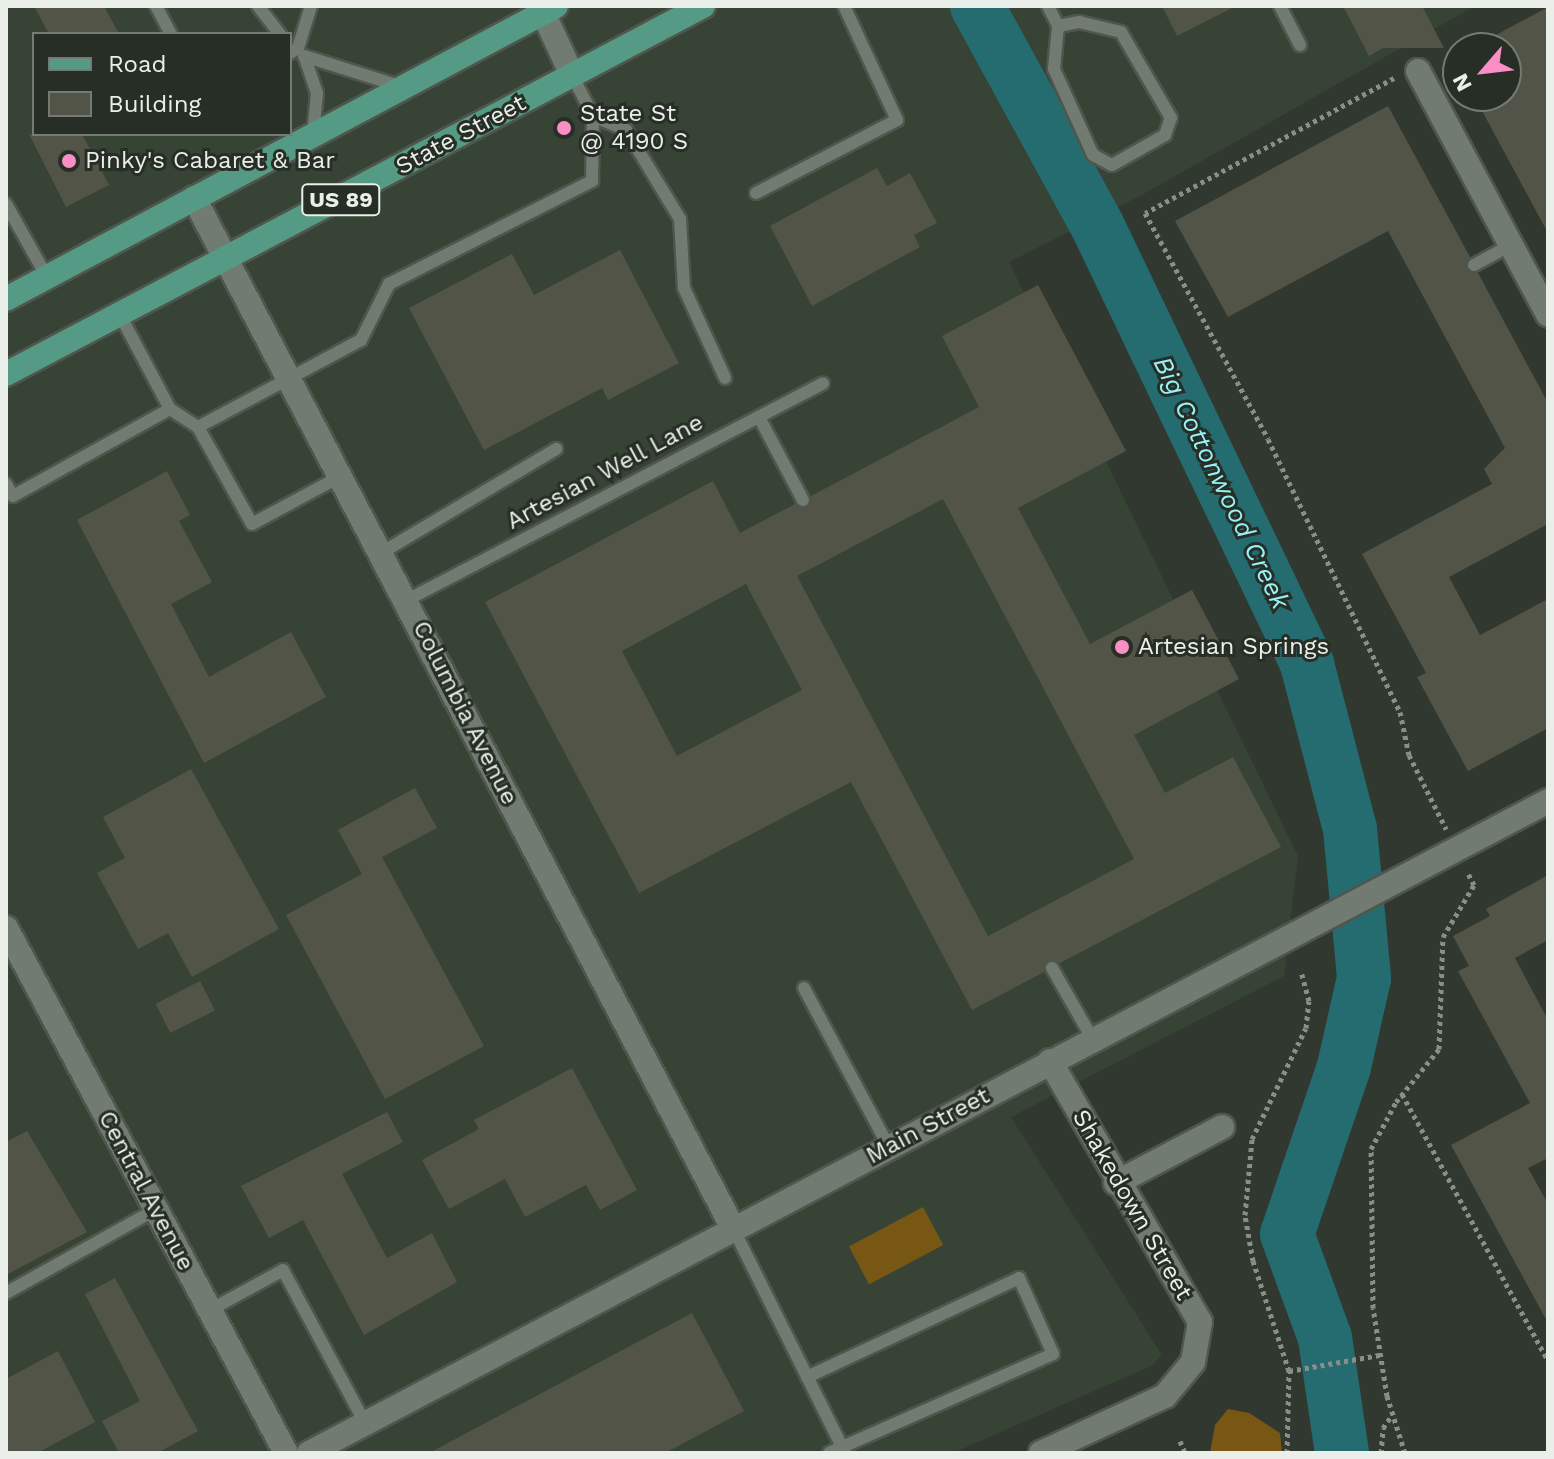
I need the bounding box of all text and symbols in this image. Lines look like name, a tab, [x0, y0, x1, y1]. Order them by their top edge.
legend	[32, 32, 292, 136]
north arrow	[1442, 32, 1522, 112]
text: Road	[108, 50, 167, 78]
text: N	[1447, 69, 1477, 96]
street label: State Street	[391, 89, 531, 181]
text: Building	[108, 90, 201, 118]
place label: State St @ 4190 S	[580, 100, 688, 156]
marker: State St @ 4190 S	[555, 119, 573, 137]
place label: Pinky's Cabaret & Bar	[85, 147, 335, 175]
marker: Pinky's Cabaret & Bar	[60, 152, 78, 170]
road number: US 89	[301, 182, 381, 218]
water label: Big Cottonwood Creek	[1146, 351, 1296, 615]
street label: Artesian Well Lane	[501, 408, 709, 536]
street label: Columbia Avenue	[406, 616, 524, 810]
place label: Artesian Springs	[1138, 633, 1329, 661]
marker: Artesian Springs	[1113, 638, 1131, 656]
street label: Main Street	[861, 1081, 995, 1171]
street label: Central Avenue	[91, 1105, 201, 1277]
street label: Shakedown Street	[1066, 1105, 1198, 1305]

